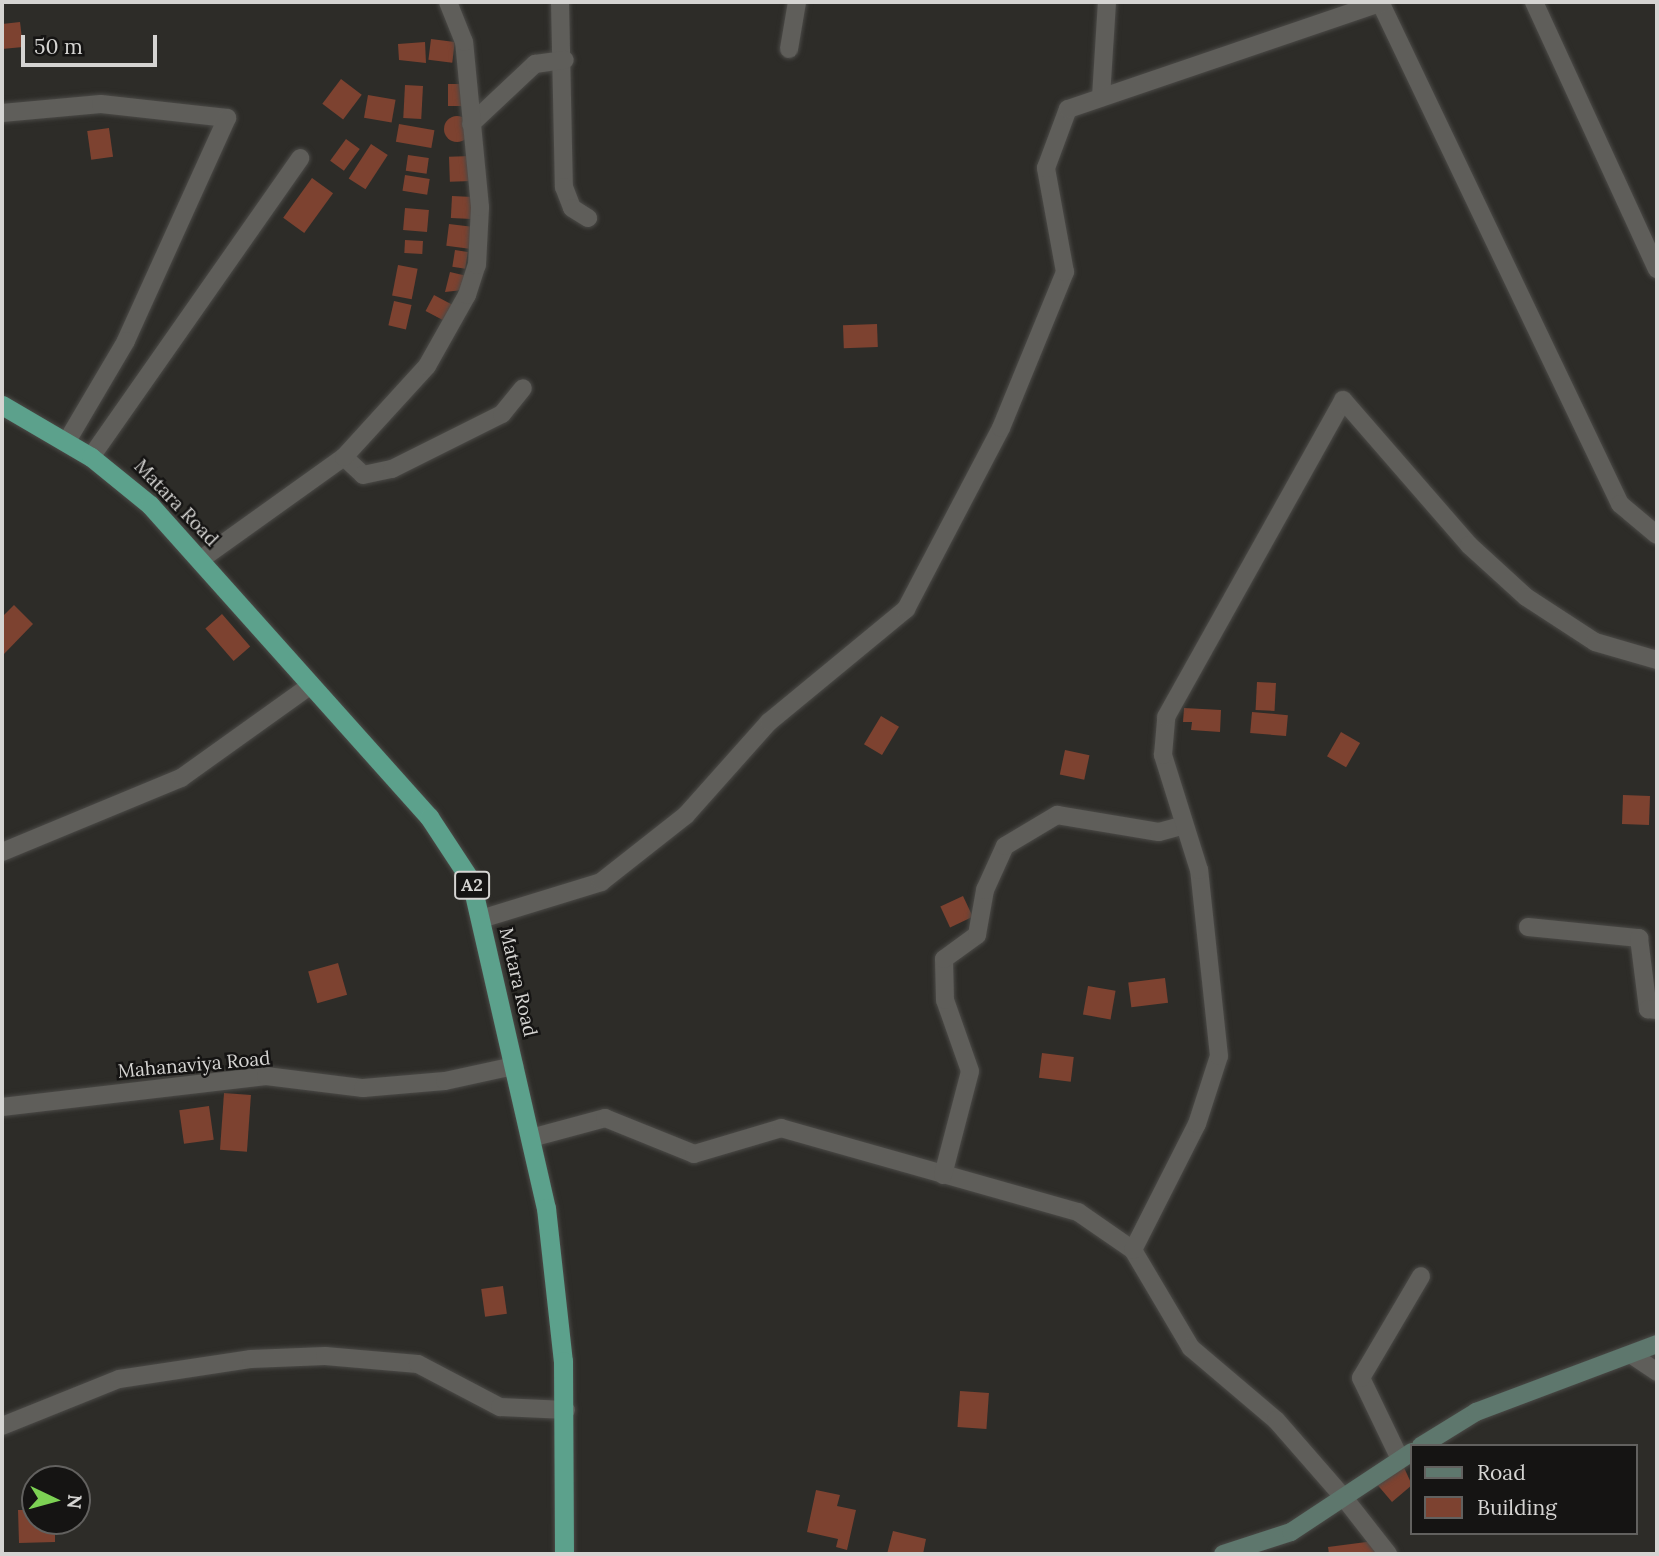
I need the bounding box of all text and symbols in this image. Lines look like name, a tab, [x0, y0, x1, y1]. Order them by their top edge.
scale bar	[24, 21, 161, 65]
text: 50 m	[34, 33, 83, 60]
street label: Matara Road	[129, 455, 223, 551]
road number: A2	[453, 870, 491, 900]
street label: Matara Road	[494, 925, 542, 1039]
street label: Mahanaviya Road	[117, 1047, 271, 1083]
legend	[1410, 1444, 1638, 1535]
text: Road	[1477, 1459, 1526, 1486]
north arrow	[21, 1465, 91, 1535]
text: N	[62, 1493, 88, 1510]
text: Building	[1477, 1494, 1557, 1521]

